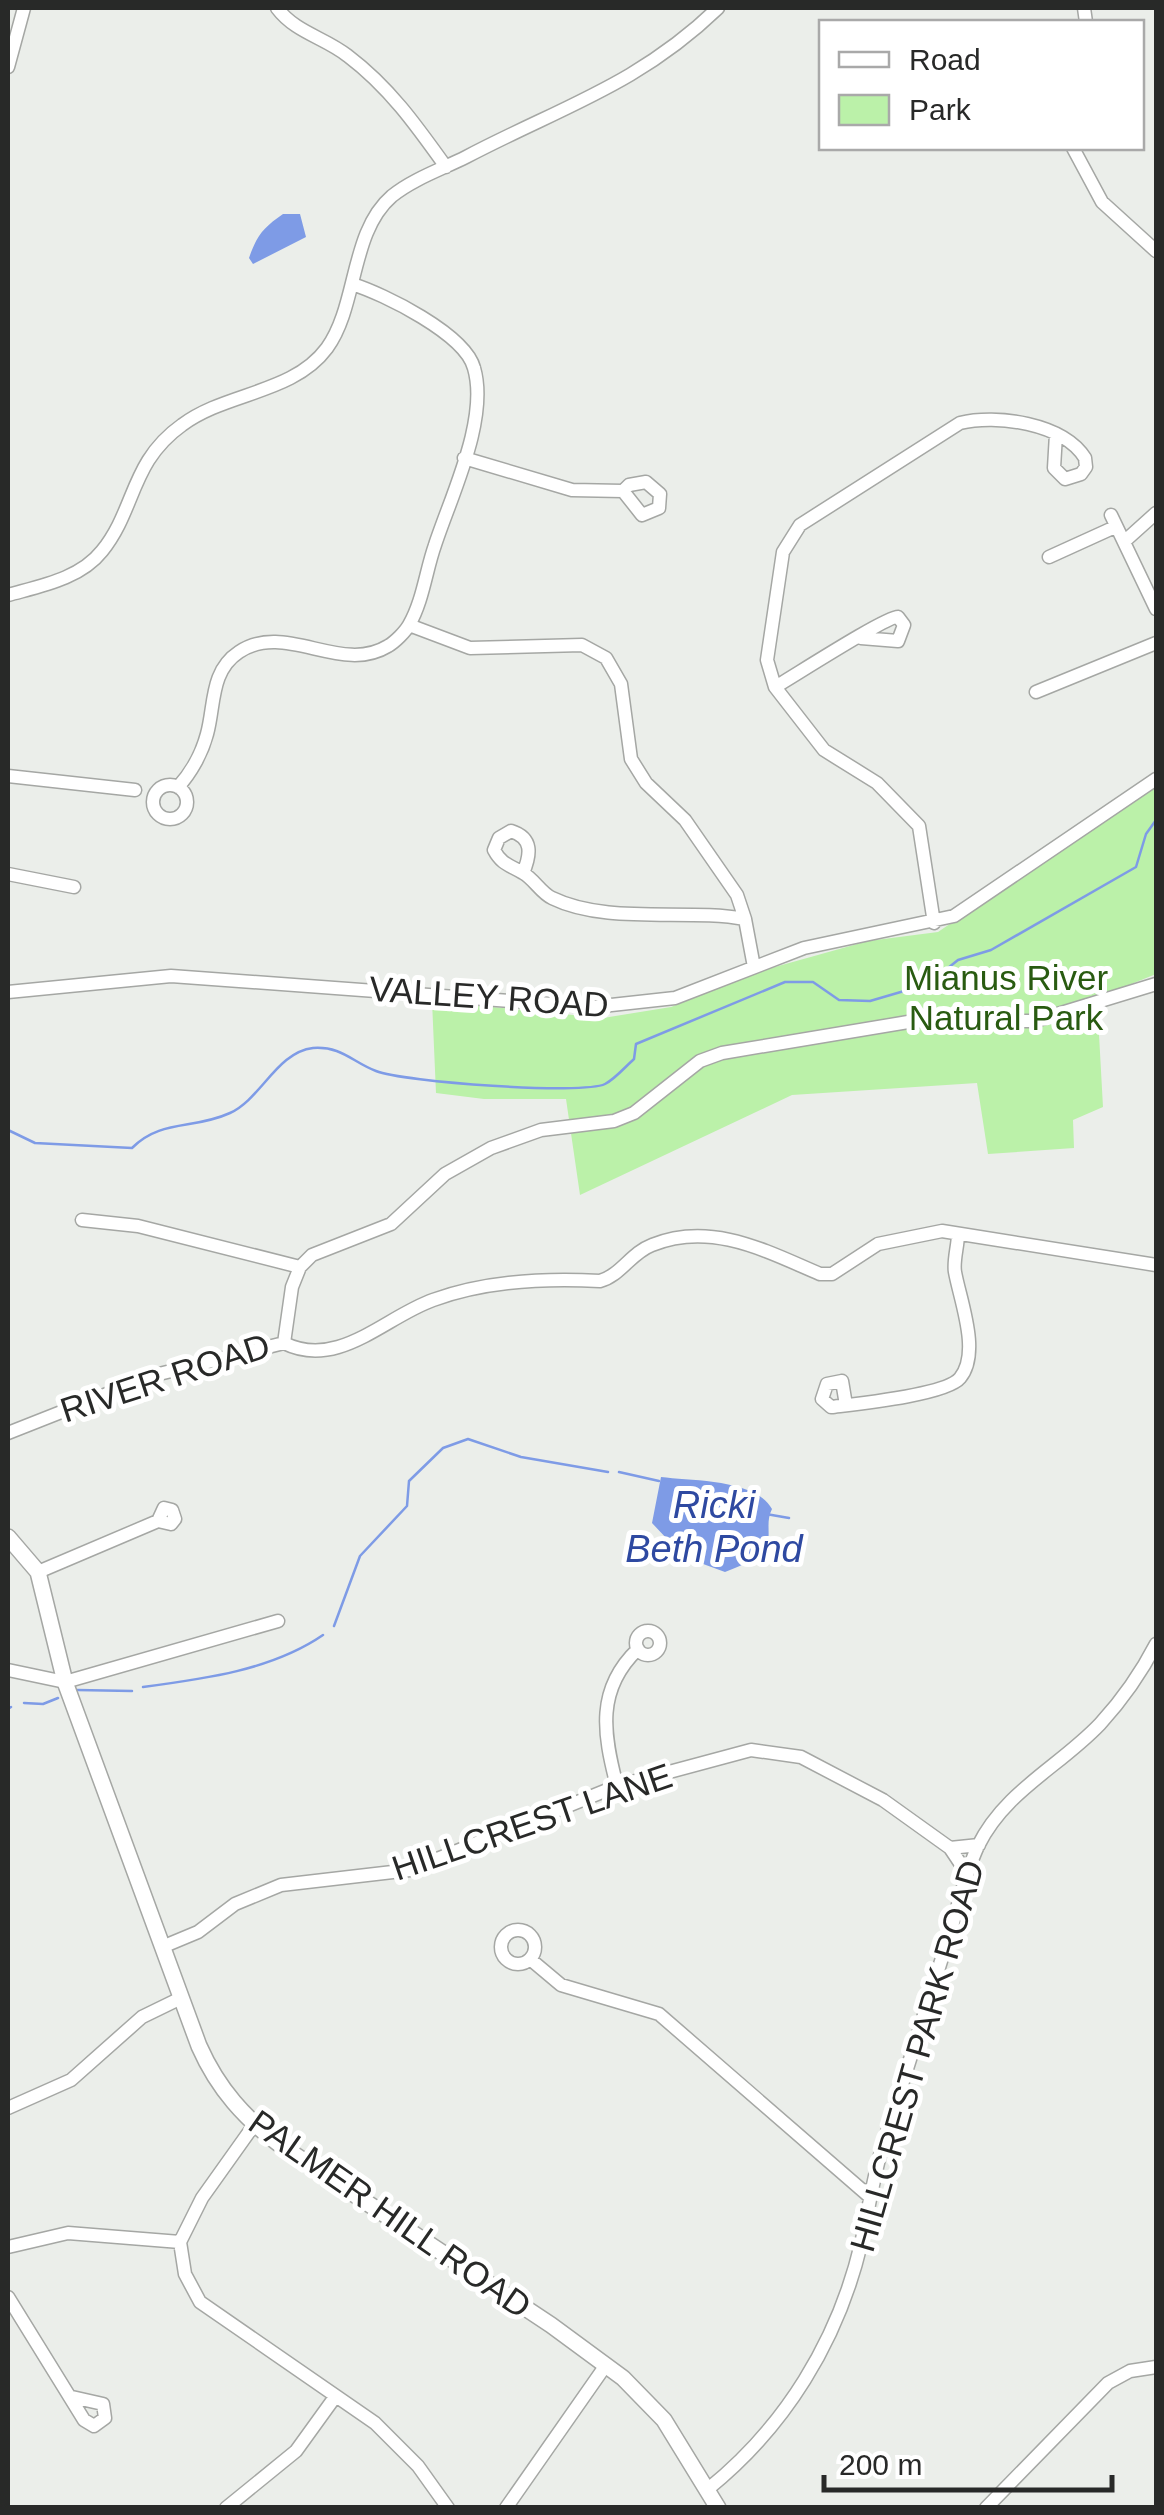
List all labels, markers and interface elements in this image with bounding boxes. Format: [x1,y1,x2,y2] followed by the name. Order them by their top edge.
[819,20,1144,150] legend
[909,43,981,76] text: Road
[909,93,972,126] text: Park
[904,958,1108,1037] park label: Mianus River Natural Park
[368,969,610,1024] street label: VALLEY ROAD
[55,1325,274,1430] street label: RIVER ROAD
[625,1484,805,1570] water label: Ricki Beth Pond
[387,1755,677,1888] street label: HILLCREST LANE
[842,1856,991,2256] street label: HILLCREST PARK ROAD
[242,2102,538,2326] street label: PALMER HILL ROAD
[824,2430,1112,2492] scale bar
[839,2448,922,2481] text: 200 m

